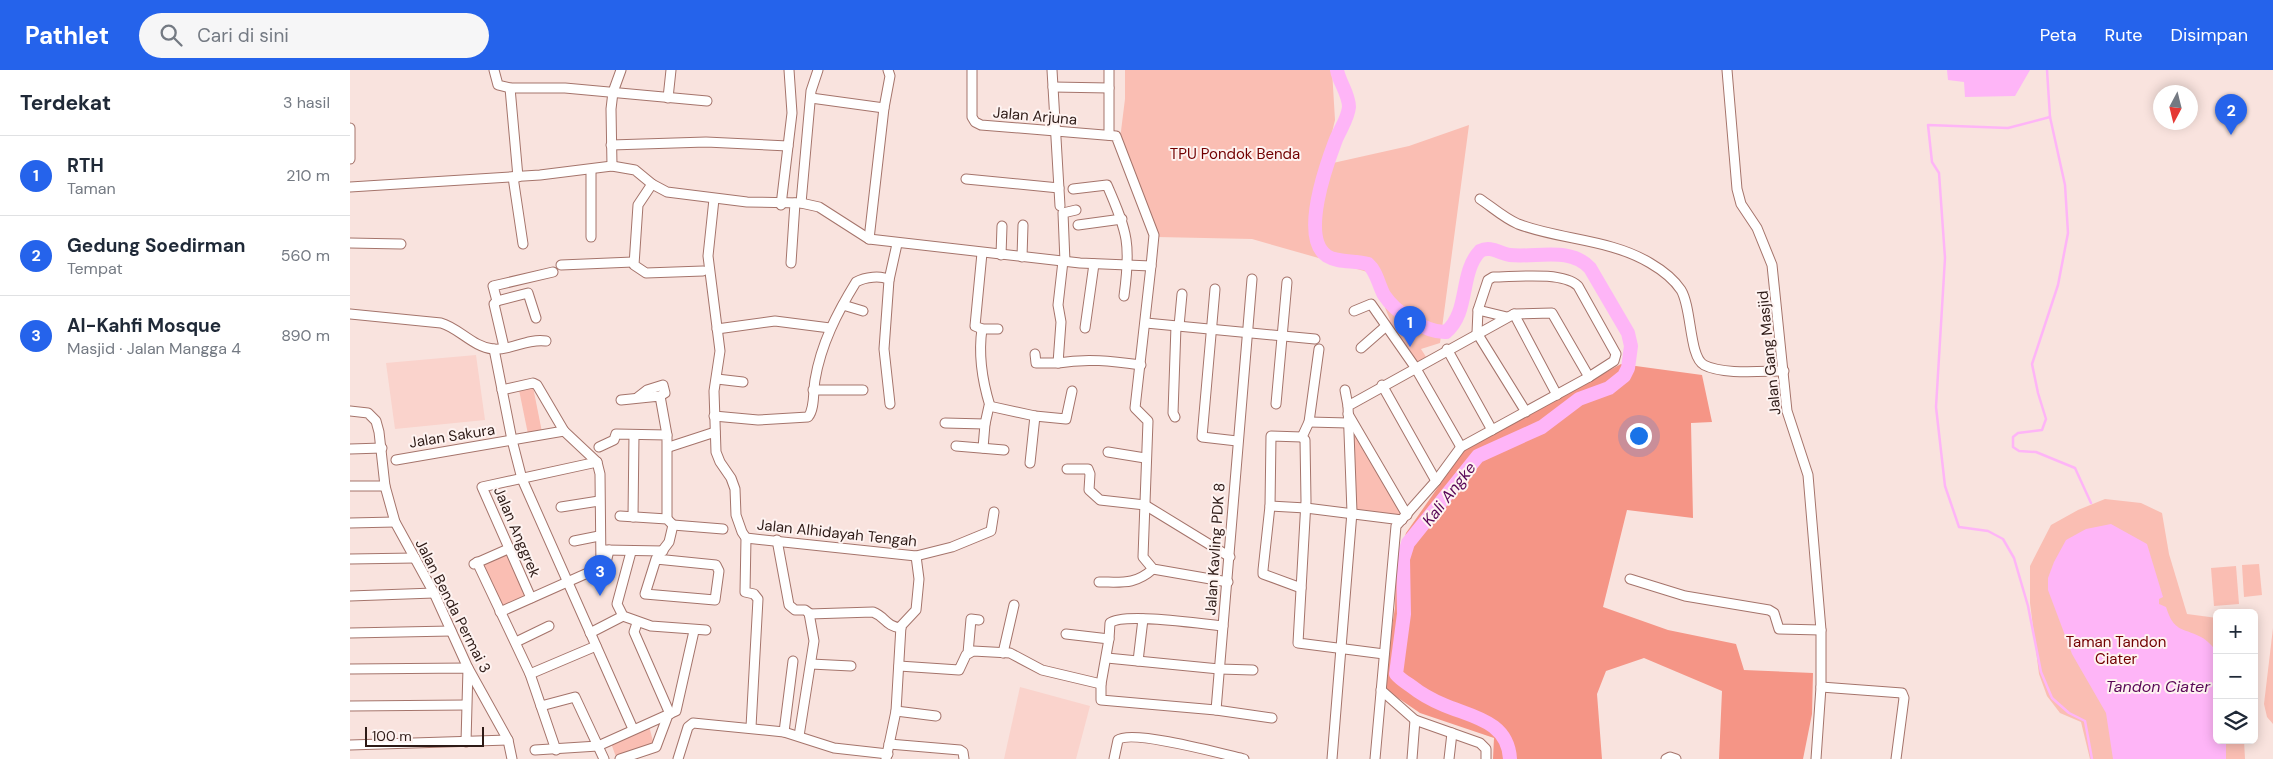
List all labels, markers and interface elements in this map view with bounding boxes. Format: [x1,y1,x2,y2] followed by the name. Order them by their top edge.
[139,13,489,58] search box
[25,20,109,51] text: Pathlet
[157,21,185,49] icon: search
[197,23,289,48] text: Cari di sini
[2040,23,2076,47] text: Peta
[2104,23,2143,47] text: Rute
[2171,23,2248,47] text: Disimpan
[2153,85,2198,130] north arrow
[20,89,111,117] text: Terdekat
[283,92,330,113] text: 3 hasil
[2215,94,2247,135] pin: 2
[992,102,1078,130] street label: Jalan Arjuna
[1170,144,1300,164] park label: TPU Pondok Benda
[67,153,104,178] text: RTH
[33,165,39,186] text: 1
[286,165,330,186] text: 210 m
[67,178,116,199] text: Taman
[67,233,246,258] text: Gedung Soedirman
[31,245,41,266] text: 2
[281,245,330,266] text: 560 m
[67,258,123,279] text: Tempat
[1753,290,1785,416] street label: Jalan Gang Masjid
[1394,306,1426,347] pin: 1
[67,313,221,338] text: Al-Kahfi Mosque
[31,325,41,346] text: 3
[281,325,330,346] text: 890 m
[67,338,241,359] text: Masjid · Jalan Mangga 4
[408,419,496,453] street label: Jalan Sakura
[1626,423,1652,449] your location
[1417,458,1481,530] water label: Kali Angke
[1200,482,1230,616] street label: Jalan Kavling PDK 8
[489,484,545,581] street label: Jalan Anggrek
[756,515,918,551] street label: Jalan Alhidayah Tengah
[411,536,495,676] street label: Jalan Benda Permai 3
[584,555,616,596] pin: 3
[2213,609,2258,744] map controls
[2213,609,2258,654] button: +
[2066,632,2166,669] park label: Taman Tandon Ciater
[2213,654,2258,699] button: −
[2106,676,2211,697] water label: Tandon Ciater
[2213,699,2258,744] button: layers
[365,724,484,747] scale bar
[372,727,412,745] text: 100 m

